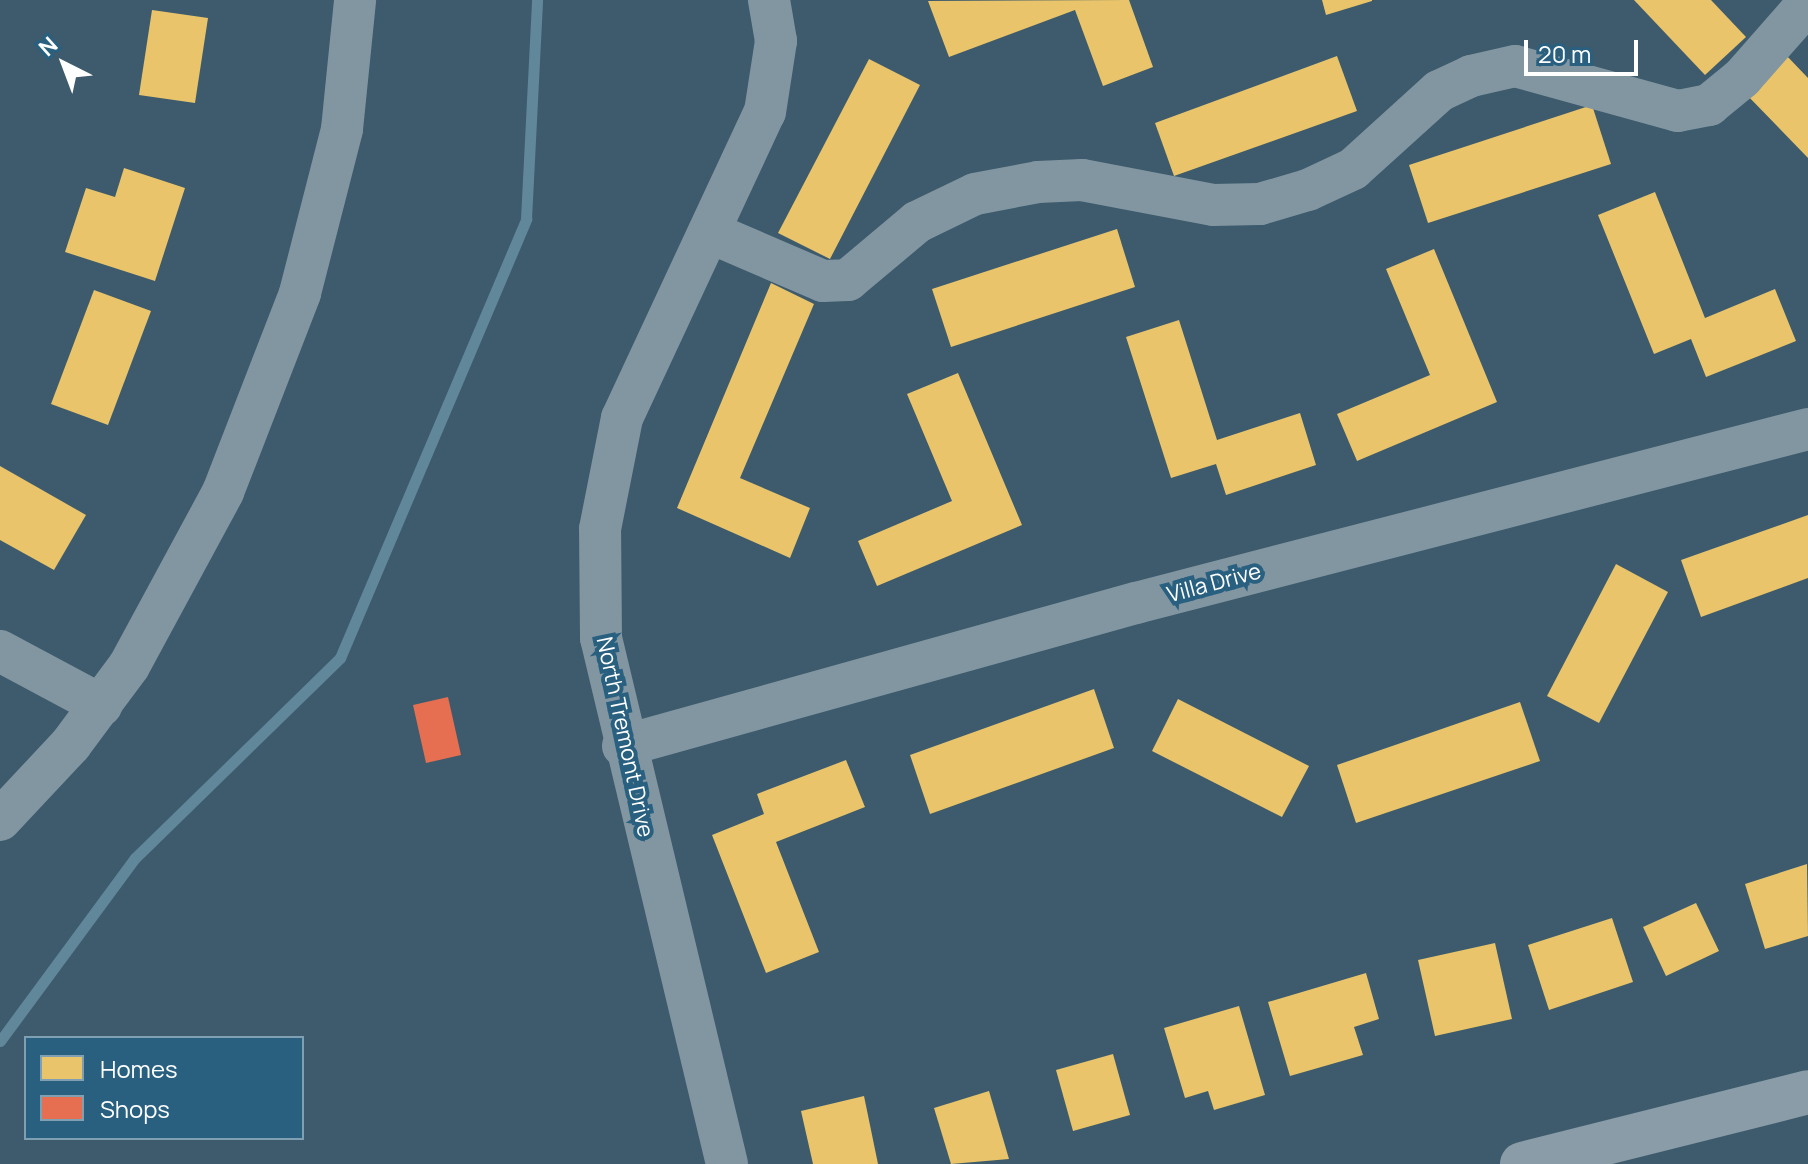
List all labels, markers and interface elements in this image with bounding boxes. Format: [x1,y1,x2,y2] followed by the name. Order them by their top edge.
[24,24,104,104] north arrow
[1528,24,1642,74] scale bar
[32,30,64,63] text: N
[1538,37,1591,70] text: 20 m
[1164,558,1264,608] street label: Villa Drive
[591,635,659,839] street label: North Tremont Drive
[24,1036,304,1140] legend
[100,1052,178,1085] text: Homes
[100,1092,170,1125] text: Shops

